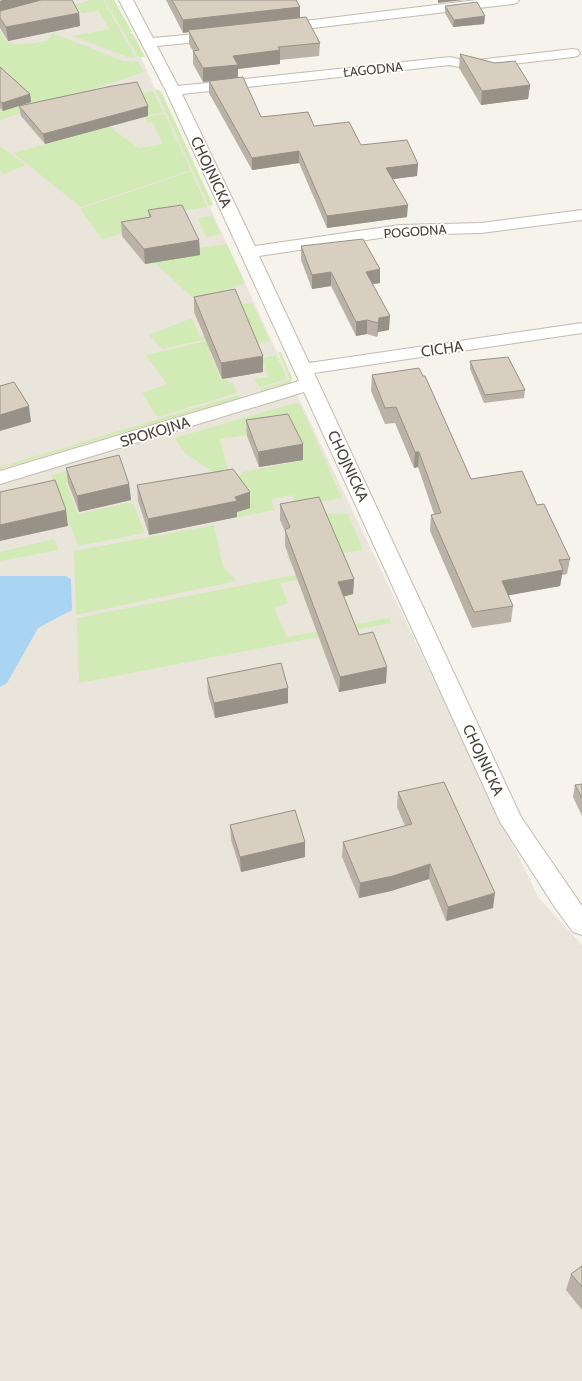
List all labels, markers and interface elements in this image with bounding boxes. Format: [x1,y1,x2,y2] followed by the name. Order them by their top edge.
[342,58,404,80] street label: ŁAGODNA
[187,134,236,211] street label: CHOJNICKA
[383,221,447,241] street label: POGODNA
[420,337,465,361] street label: CICHA
[118,413,193,451] street label: SPOKOJNA
[324,428,373,505] street label: CHOJNICKA
[459,722,508,799] street label: CHOJNICKA

